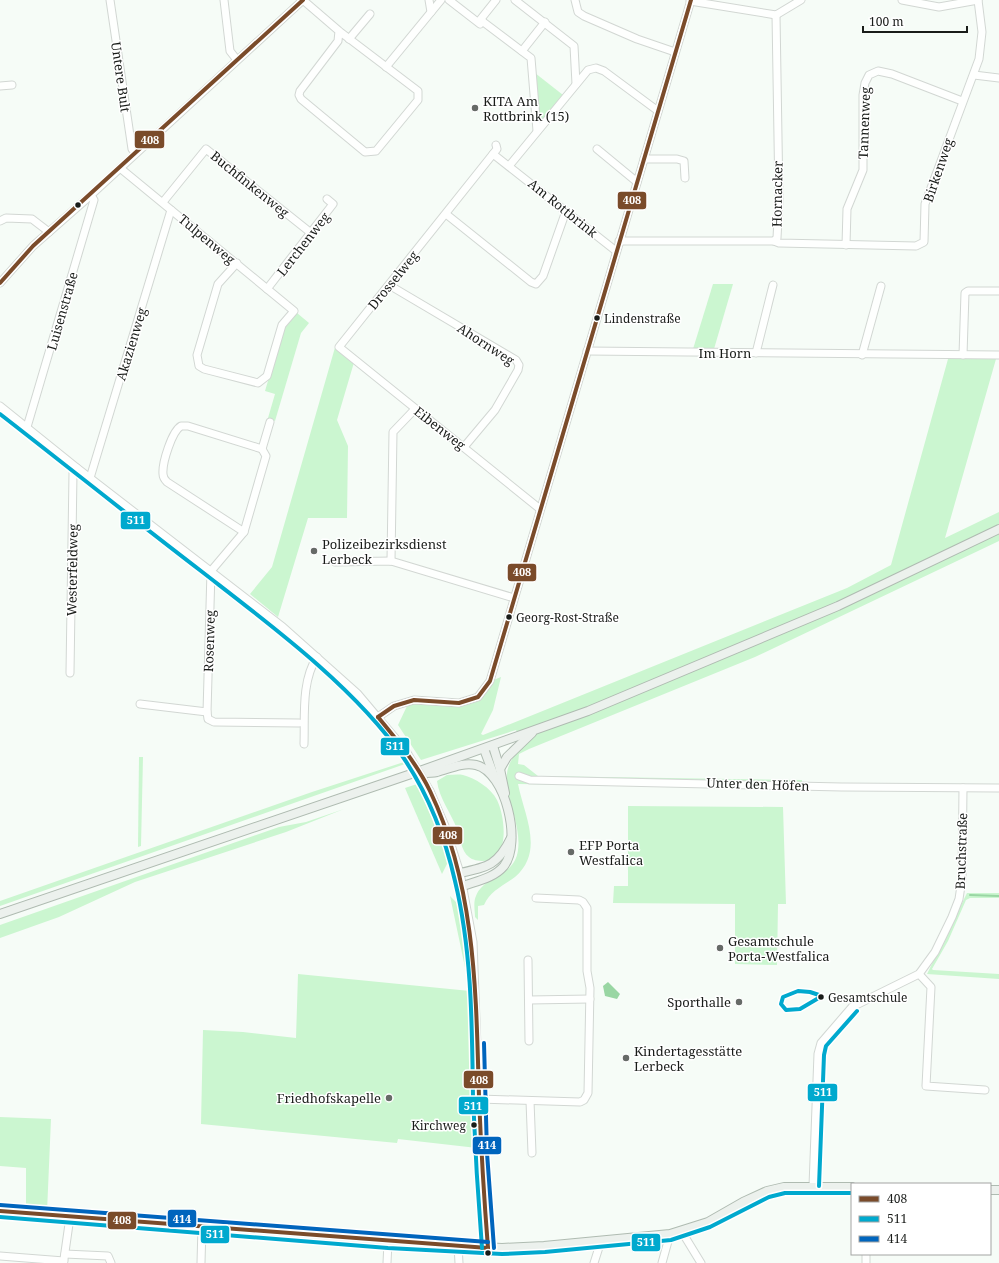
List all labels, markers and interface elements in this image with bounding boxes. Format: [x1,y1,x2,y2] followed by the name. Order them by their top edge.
[863,8,967,34] scale bar
[869,13,904,30] text: 100 m
[107,41,135,114] street label: Untere Bult
[854,87,874,159] street label: Tannenweg
[483,92,569,125] place label: KITA Am Rottbrink (15)
[470,103,480,113] marker: KITA Am Rottbrink (15)
[134,130,165,149] line badge: 408
[141,132,159,147] text: 408
[919,136,957,204] street label: Birkenweg
[207,147,293,221] street label: Buchfinkenweg
[767,161,787,227] street label: Hornacker
[525,174,602,242] street label: Am Rottbrink
[617,191,647,210] line badge: 408
[623,192,641,207] text: 408
[73,200,83,210] unlabelled marker
[272,208,334,280] street label: Lerchenweg
[175,210,239,268] street label: Tulpenweg
[364,247,422,313] street label: Drosselweg
[42,270,82,352] street label: Luisenstraße
[111,305,151,383] street label: Akazienweg
[604,310,681,327] place label: Lindenstraße
[592,313,602,323] marker: Lindenstraße
[454,319,518,369] street label: Ahornweg
[699,344,752,362] street label: Im Horn
[411,402,469,454] street label: Eibenweg
[120,511,151,530] line badge: 511
[127,512,145,527] text: 511
[62,524,82,616] street label: Westerfeldweg
[322,535,447,568] place label: Polizeibezirksdienst Lerbeck
[309,546,319,556] marker: Polizeibezirksdienst Lerbeck
[507,563,537,582] line badge: 408
[513,564,531,579] text: 408
[516,609,619,626] place label: Georg-Rost-Straße
[199,610,219,672] street label: Rosenweg
[504,612,514,622] marker: Georg-Rost-Straße
[380,737,410,756] line badge: 511
[386,738,404,753] text: 511
[706,773,811,795] street label: Unter den Höfen
[951,812,971,890] street label: Bruchstraße
[432,826,463,845] line badge: 408
[439,827,457,842] text: 408
[579,836,643,869] place label: EFP Porta Westfalica
[566,847,576,857] marker: EFP Porta Westfalica
[728,932,830,965] place label: Gesamtschule Porta-Westfalica
[715,943,725,953] marker: Gesamtschule Porta-Westfalica
[828,989,907,1006] place label: Gesamtschule
[816,992,826,1002] marker: Gesamtschule
[667,993,731,1011] place label: Sporthalle
[734,997,744,1007] marker: Sporthalle
[634,1042,742,1075] place label: Kindertagesstätte Lerbeck
[621,1053,631,1063] marker: Kindertagesstätte Lerbeck
[463,1070,494,1089] line badge: 408
[470,1072,488,1087] text: 408
[807,1083,838,1102] line badge: 511
[814,1084,832,1099] text: 511
[277,1089,381,1107] place label: Friedhofskapelle
[384,1093,394,1103] marker: Friedhofskapelle
[458,1096,489,1115] line badge: 511
[464,1098,482,1113] text: 511
[411,1117,467,1134] place label: Kirchweg
[469,1120,479,1130] marker: Kirchweg
[472,1136,502,1155] line badge: 414
[478,1137,496,1152] text: 414
[851,1183,991,1255] legend
[887,1190,907,1207] text: 408
[167,1209,197,1228] line badge: 414
[887,1210,907,1227] text: 511
[107,1211,137,1230] line badge: 408
[173,1211,191,1226] text: 414
[113,1212,131,1227] text: 408
[200,1225,230,1244] line badge: 511
[206,1226,224,1241] text: 511
[887,1230,907,1247] text: 414
[631,1233,661,1252] line badge: 511
[637,1234,655,1249] text: 511
[483,1248,493,1258] unlabelled marker

